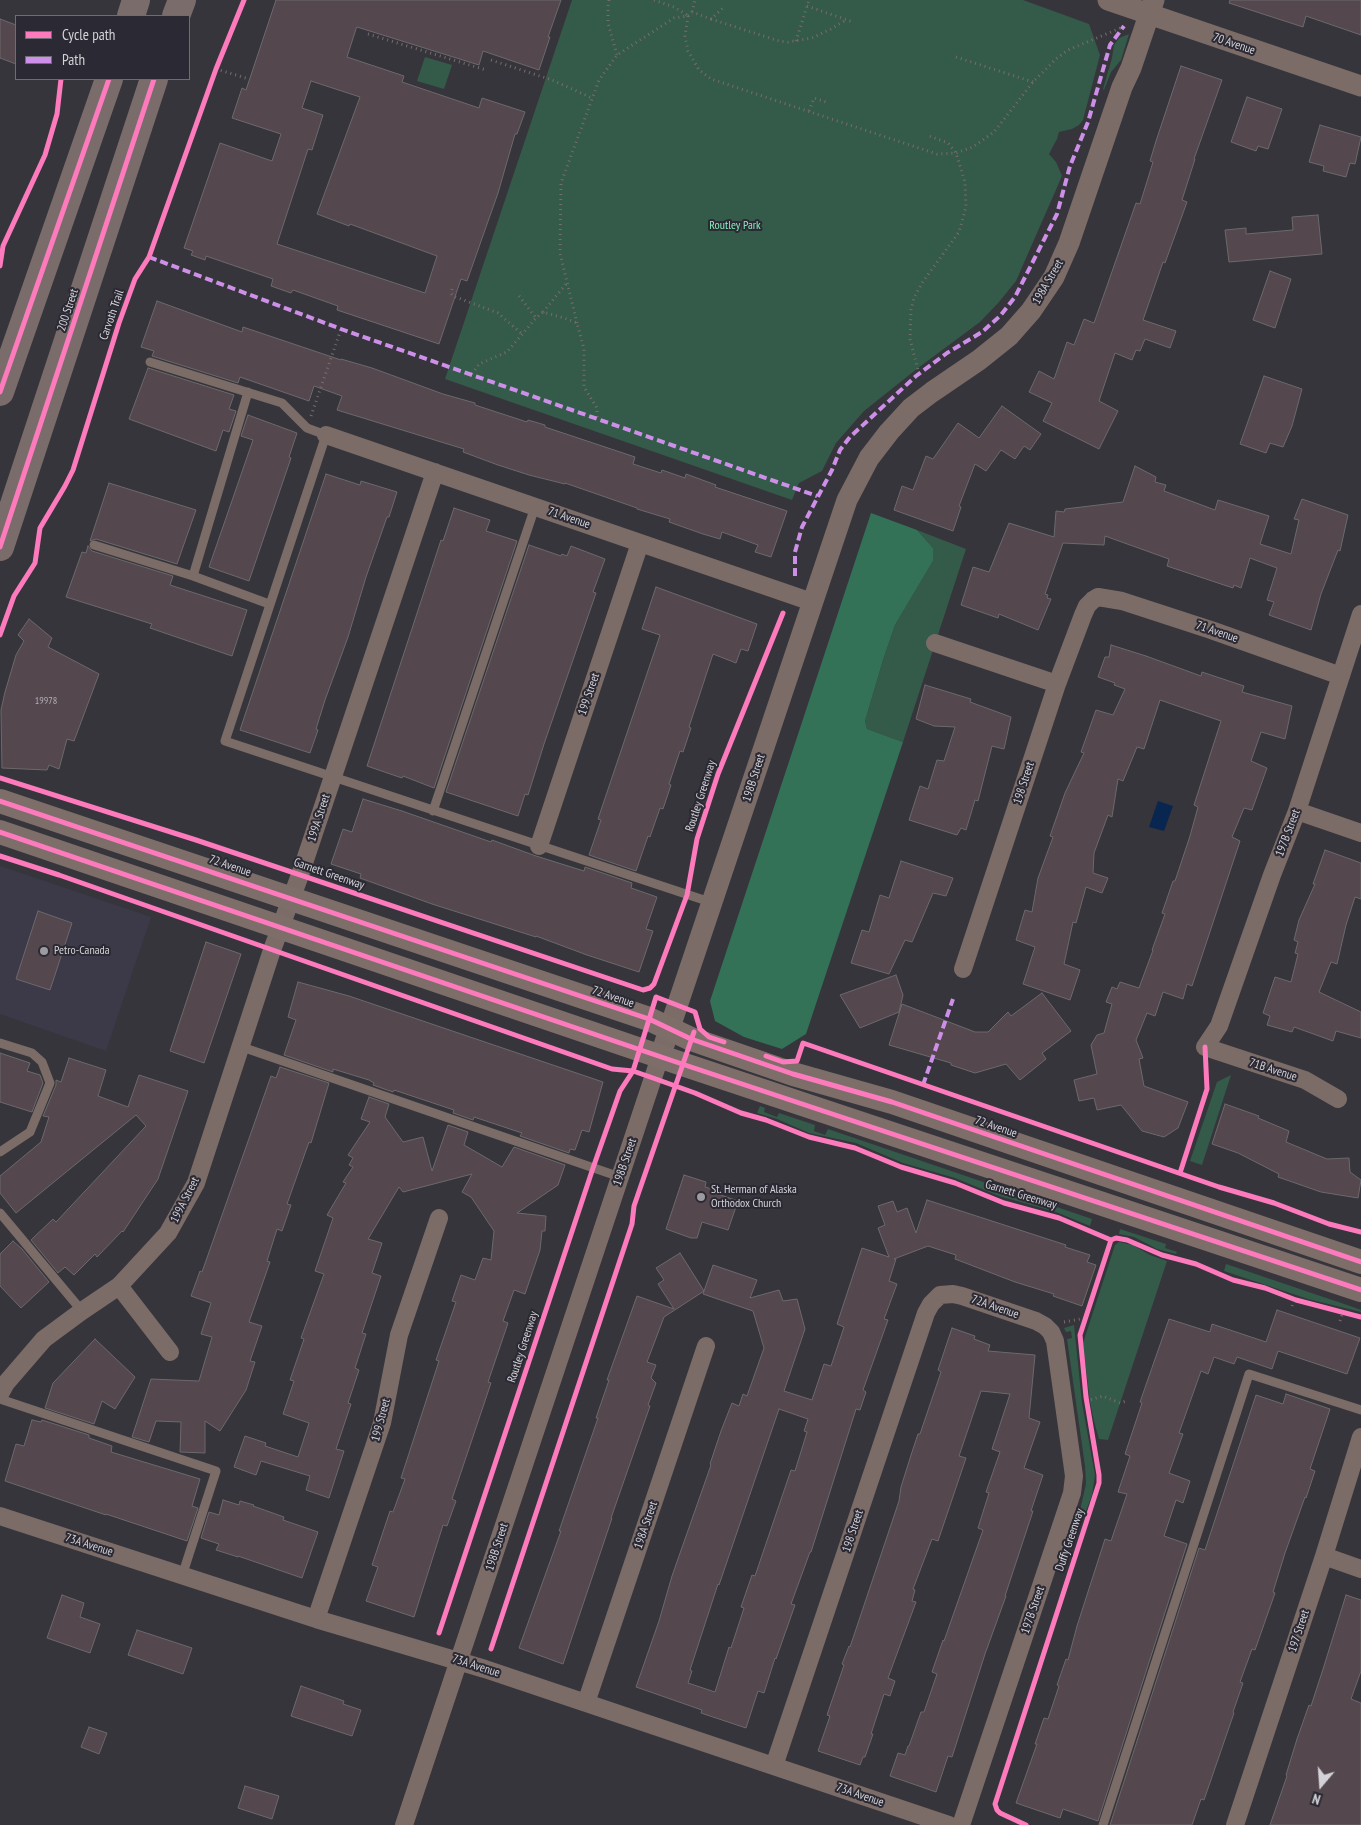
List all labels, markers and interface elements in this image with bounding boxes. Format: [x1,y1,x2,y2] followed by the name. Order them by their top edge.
[15,15,190,80] legend
[62,25,115,44] text: Cycle path
[1211,30,1257,58] street label: 70 Avenue
[62,50,85,69] text: Path
[709,219,761,233] park label: Routley Park
[1029,257,1067,307] street label: 198A Street
[54,287,82,333] street label: 200 Street
[97,288,127,342] street label: Carvoth Trail
[546,504,592,532] street label: 71 Avenue
[1194,618,1240,646] street label: 71 Avenue
[575,671,603,717] street label: 199 Street
[35,695,57,707] house number: 19978
[740,752,768,804] street label: 198B Street
[683,758,719,834] street label: Routley Greenway
[1010,760,1038,806] street label: 198 Street
[305,792,333,844] street label: 199A Street
[1272,807,1304,859] street label: 197B Street
[207,852,253,880] street label: 72 Avenue
[292,855,366,893] street label: Garnett Greenway
[54,944,109,958] place label: Petro-Canada
[38,945,50,957] marker: Petro-Canada
[590,983,636,1011] street label: 72 Avenue
[1247,1056,1299,1084] street label: 71B Avenue
[973,1113,1019,1141] street label: 72 Avenue
[610,1136,640,1188] street label: 198B Street
[167,1175,203,1225] street label: 199A Street
[983,1177,1059,1213] street label: Garnett Greenway
[711,1183,797,1211] place label: St. Herman of Alaska Orthodox Church
[695,1191,707,1203] marker: St. Herman of Alaska Orthodox Church
[969,1292,1021,1322] street label: 72A Avenue
[505,1309,541,1385] street label: Routley Greenway
[368,1397,394,1443] street label: 199 Street
[631,1499,661,1551] street label: 198A Street
[1053,1507,1087,1573] street label: Duffy Greenway
[839,1508,867,1554] street label: 198 Street
[483,1521,511,1573] street label: 198B Street
[63,1531,115,1559] street label: 73A Avenue
[1018,1584,1048,1636] street label: 197B Street
[1285,1608,1313,1654] street label: 197 Street
[450,1652,502,1680] street label: 73A Avenue
[1296,1760,1346,1810] north arrow
[834,1780,886,1810] street label: 73A Avenue
[1310,1790,1323,1809] text: N

